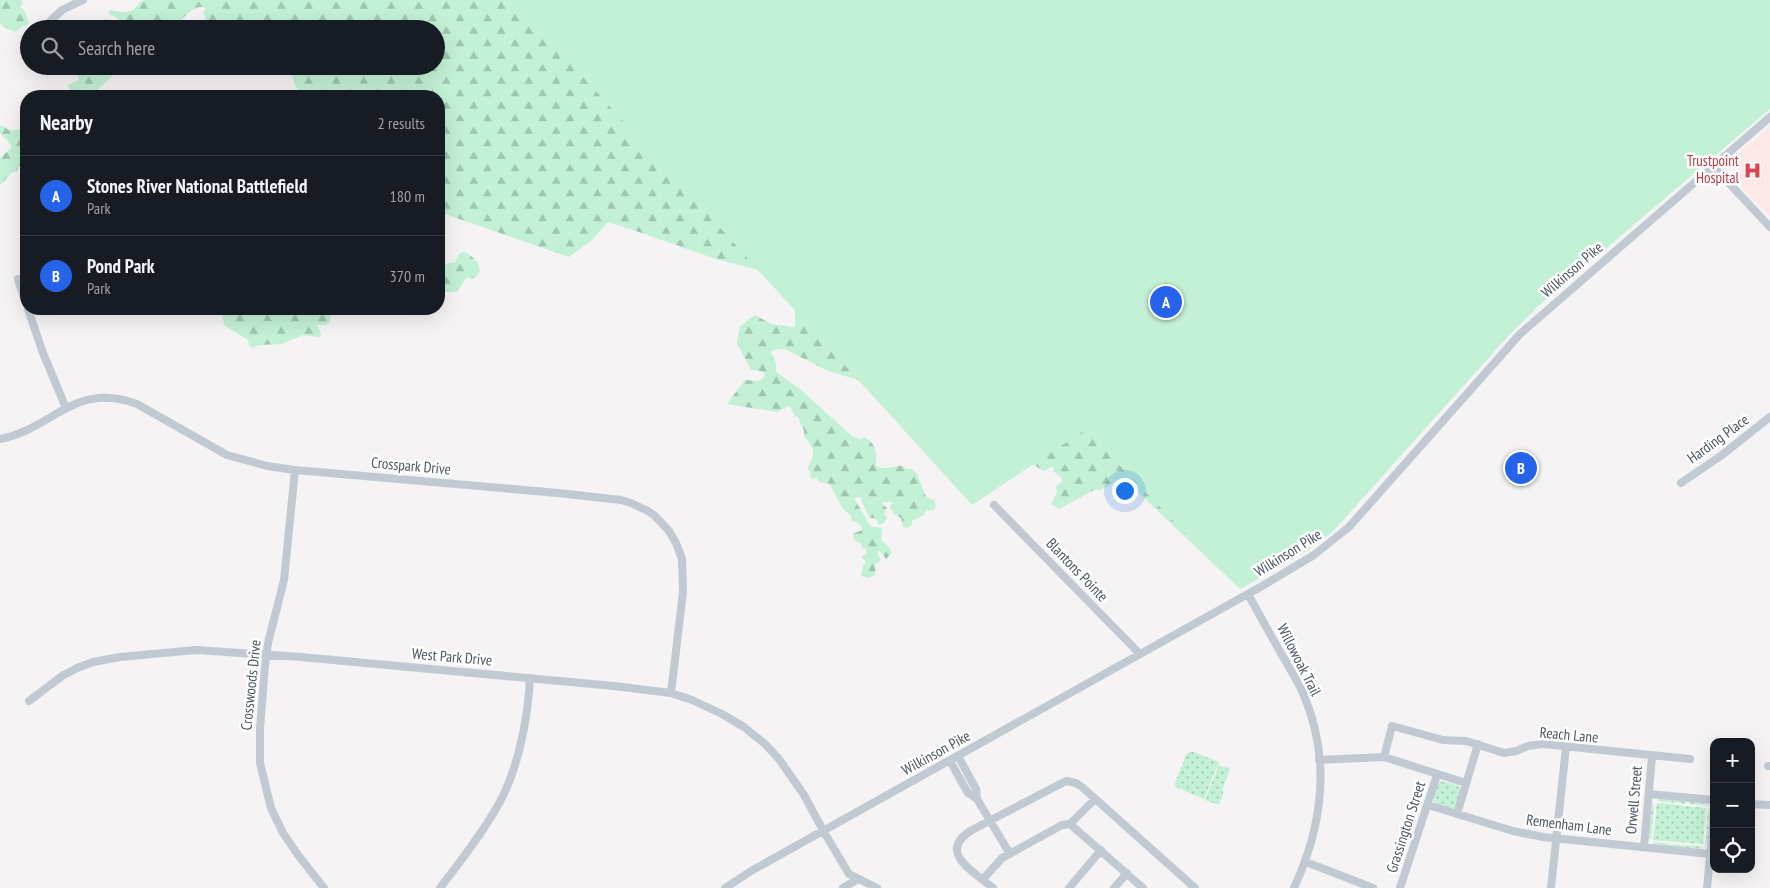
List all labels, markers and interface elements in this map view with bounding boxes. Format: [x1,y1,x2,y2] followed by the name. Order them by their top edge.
[20,20,445,75] search box
[38,34,66,62] icon: search
[78,36,155,60] text: Search here
[40,109,93,136] text: Nearby
[378,113,425,133] text: 2 results
[1687,151,1739,187] place label: Trustpoint Hospital
[1743,160,1763,180] hospital icon: Trustpoint Hospital
[87,174,307,198] text: Stones River National Battlefield
[52,186,60,206] text: A
[390,186,425,206] text: 180 m
[87,198,111,218] text: Park
[1537,238,1606,302] street label: Wilkinson Pike
[87,254,155,278] text: Pond Park
[52,266,60,286] text: B
[390,266,425,286] text: 370 m
[87,278,111,298] text: Park
[1150,283,1182,321] pin: A
[1683,410,1752,467] street label: Harding Place
[1505,449,1537,487] pin: B
[370,453,452,478] street label: Crosspark Drive
[1112,478,1138,504] your location
[1251,524,1325,581] street label: Wilkinson Pike
[1042,534,1112,606] street label: Blantons Pointe
[1273,621,1326,699] street label: Willowoak Trail
[236,639,265,731] street label: Crosswoods Drive
[411,644,493,669] street label: West Park Drive
[1539,722,1599,747] street label: Reach Lane
[898,726,973,779] street label: Wilkinson Pike
[1710,738,1755,873] map controls
[1710,738,1755,783] button: +
[1621,765,1646,835] street label: Orwell Street
[1382,779,1429,875] street label: Grassington Street
[1710,783,1755,828] button: −
[1525,810,1613,839] street label: Remenham Lane
[1710,828,1755,873] button: locate

